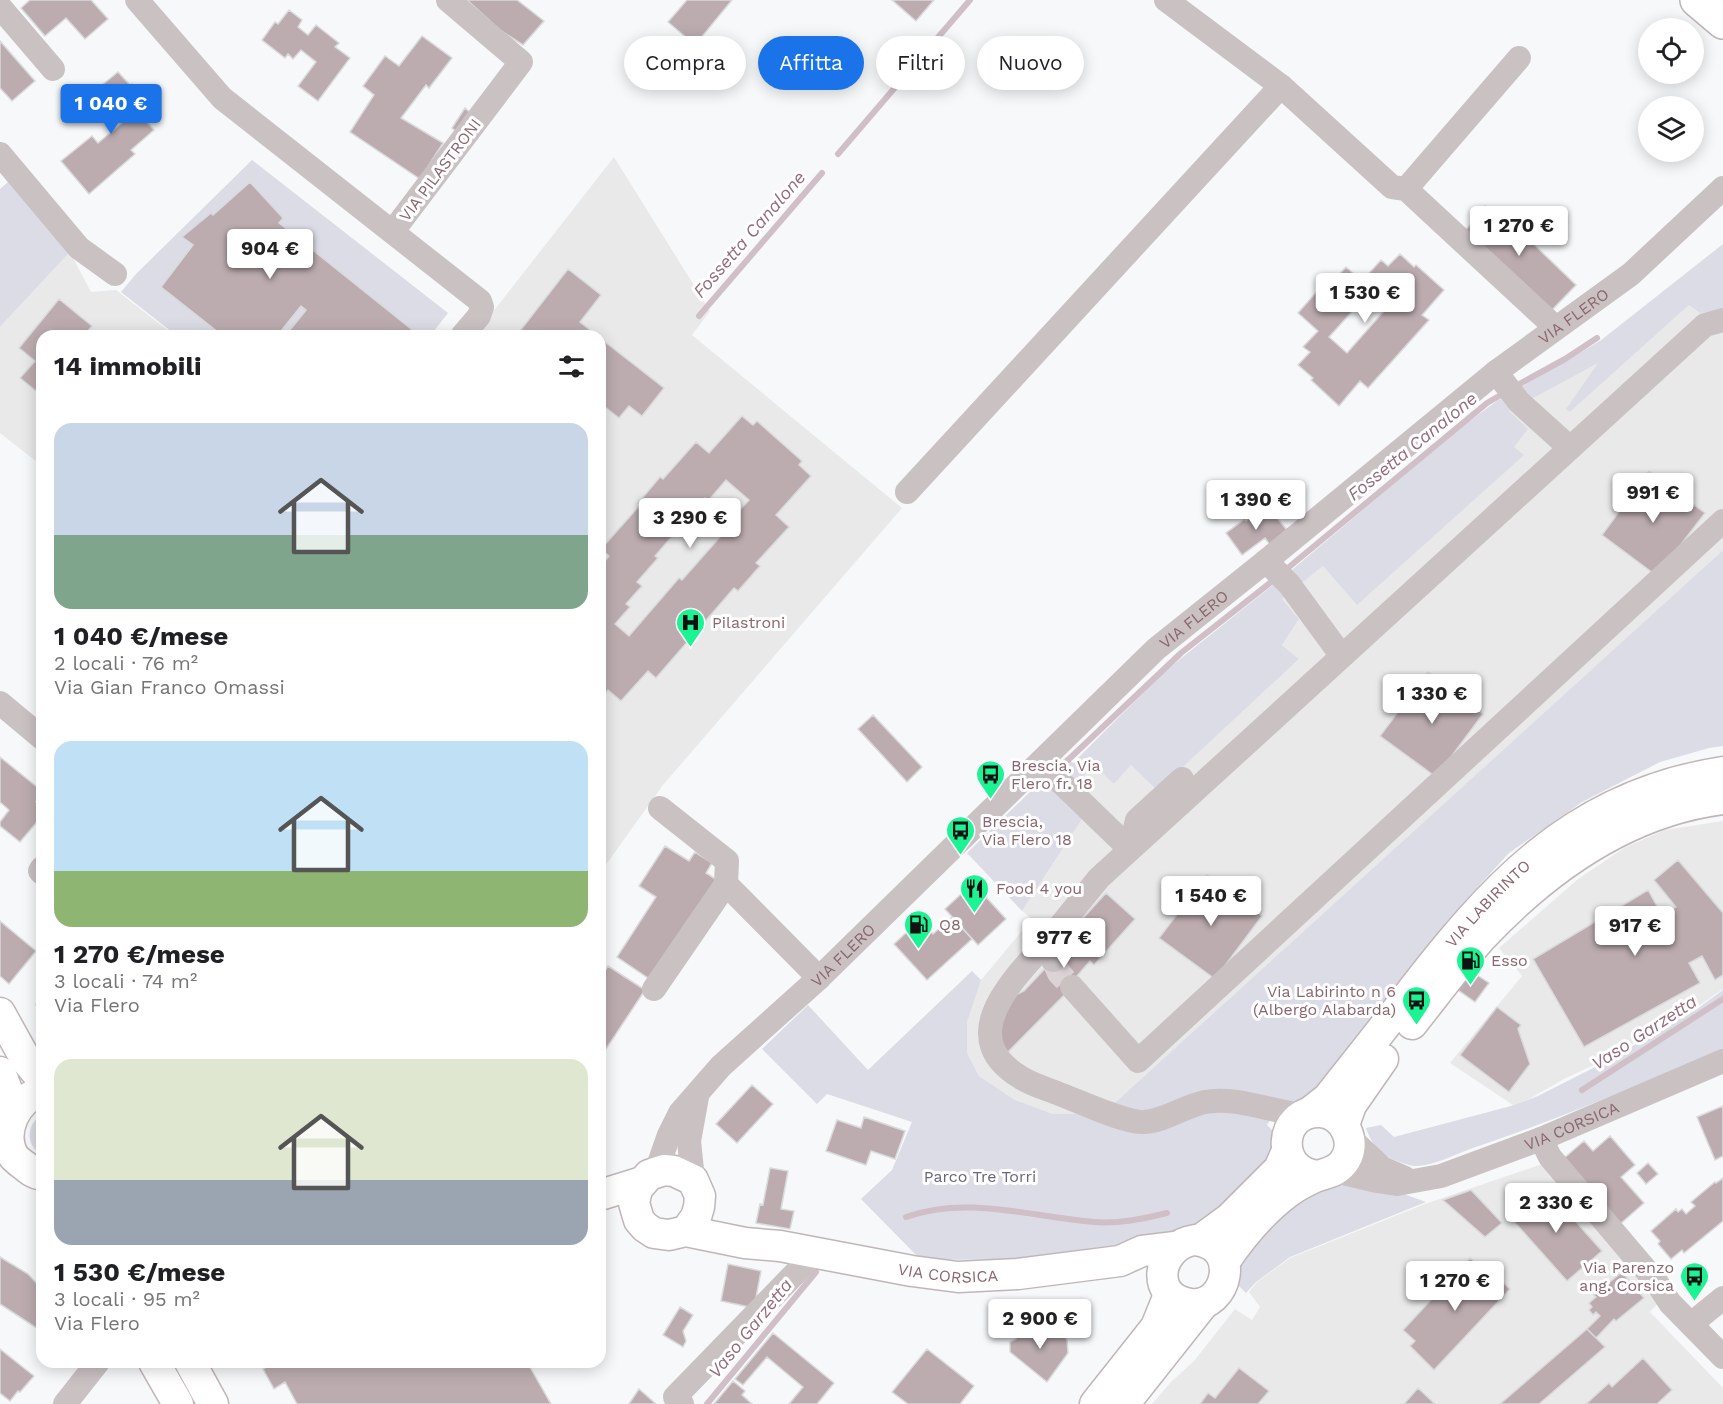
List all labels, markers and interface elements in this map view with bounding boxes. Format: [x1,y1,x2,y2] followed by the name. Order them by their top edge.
[1638,18,1704,162] map controls
[1638,18,1704,84] button: locate
[624,36,746,90] chip: Compra
[758,36,864,90] chip: Affitta
[876,36,965,90] chip: Filtri
[977,36,1084,90] chip: Nuovo
[56,84,166,135] pin: 1 040 €
[75,91,147,115] text: 1 040 €
[1638,96,1704,162] button: layers
[395,115,485,225] street label: VIA PILASTRONI
[688,166,810,302] water label: Fossetta Canalone
[1464,206,1574,257] pin: 1 270 €
[1484,213,1554,237] text: 1 270 €
[228,229,312,280] pin: 904 €
[241,236,299,260] text: 904 €
[1310,273,1420,324] pin: 1 530 €
[1330,280,1400,304] text: 1 530 €
[1534,284,1612,348] street label: VIA FLERO
[555,350,588,383] icon: filters
[54,351,201,381] text: 14 immobili
[1343,387,1481,505] water label: Fossetta Canalone
[267,462,375,570] icon: home
[1611,473,1695,524] pin: 991 €
[1201,480,1311,531] pin: 1 390 €
[1626,480,1680,504] text: 991 €
[1220,487,1292,511] text: 1 390 €
[635,498,745,549] pin: 3 290 €
[653,505,727,529] text: 3 290 €
[1155,586,1232,652] street label: VIA FLERO
[675,606,707,648] hospital icon: Pilastroni
[712,613,785,632] place label: Pilastroni
[54,621,228,651] text: 1 040 €/mese
[54,651,198,675] text: 2 locali · 76 m²
[1377,674,1487,725] pin: 1 330 €
[54,675,285,699] text: Via Gian Franco Omassi
[1397,681,1467,705] text: 1 330 €
[1011,756,1101,793] place label: Brescia, Via Flero fr. 18
[974,758,1006,800] bus stop icon: Brescia, Via Flero fr. 18
[267,780,375,888] icon: home
[982,812,1072,849] place label: Brescia, Via Flero 18
[945,814,977,856] bus stop icon: Brescia, Via Flero 18
[1441,856,1534,951] street label: VIA LABIRINTO
[959,872,991,914] restaurant icon: Food 4 you
[1156,876,1266,927] pin: 1 540 €
[996,879,1082,898] place label: Food 4 you
[1175,883,1247,907] text: 1 540 €
[1593,906,1677,957] pin: 917 €
[902,908,934,950] fuel station icon: Q8
[1609,913,1661,937] text: 917 €
[939,915,961,934] place label: Q8
[1022,918,1106,969] pin: 977 €
[807,919,879,991] street label: VIA FLERO
[1036,925,1092,949] text: 977 €
[54,939,225,969] text: 1 270 €/mese
[1454,944,1486,986] fuel station icon: Esso
[1491,951,1528,970] place label: Esso
[54,969,197,993] text: 3 locali · 74 m²
[1253,982,1396,1019] place label: Via Labirinto n 6 (Albergo Alabarda)
[1401,984,1433,1026] bus stop icon: Via Labirinto n 6 (Albergo Alabarda)
[1587,990,1701,1074] water label: Vaso Garzetta
[54,993,140,1017] text: Via Flero
[1522,1097,1622,1154] street label: VIA CORSICA
[267,1098,375,1206] icon: home
[924,1167,1036,1186] park label: Parco Tre Torri
[1501,1183,1611,1234] pin: 2 330 €
[1519,1190,1593,1214] text: 2 330 €
[54,1257,225,1287] text: 1 530 €/mese
[1579,1258,1674,1295] place label: Via Parenzo ang. Corsica
[896,1259,999,1287] street label: VIA CORSICA
[1679,1260,1711,1302] bus stop icon: Via Parenzo ang. Corsica
[1400,1261,1510,1312] pin: 1 270 €
[1420,1268,1490,1292] text: 1 270 €
[704,1274,796,1382] water label: Vaso Garzetta
[54,1287,200,1311] text: 3 locali · 95 m²
[985,1299,1095,1350] pin: 2 900 €
[1002,1306,1078,1330] text: 2 900 €
[54,1311,140,1335] text: Via Flero

